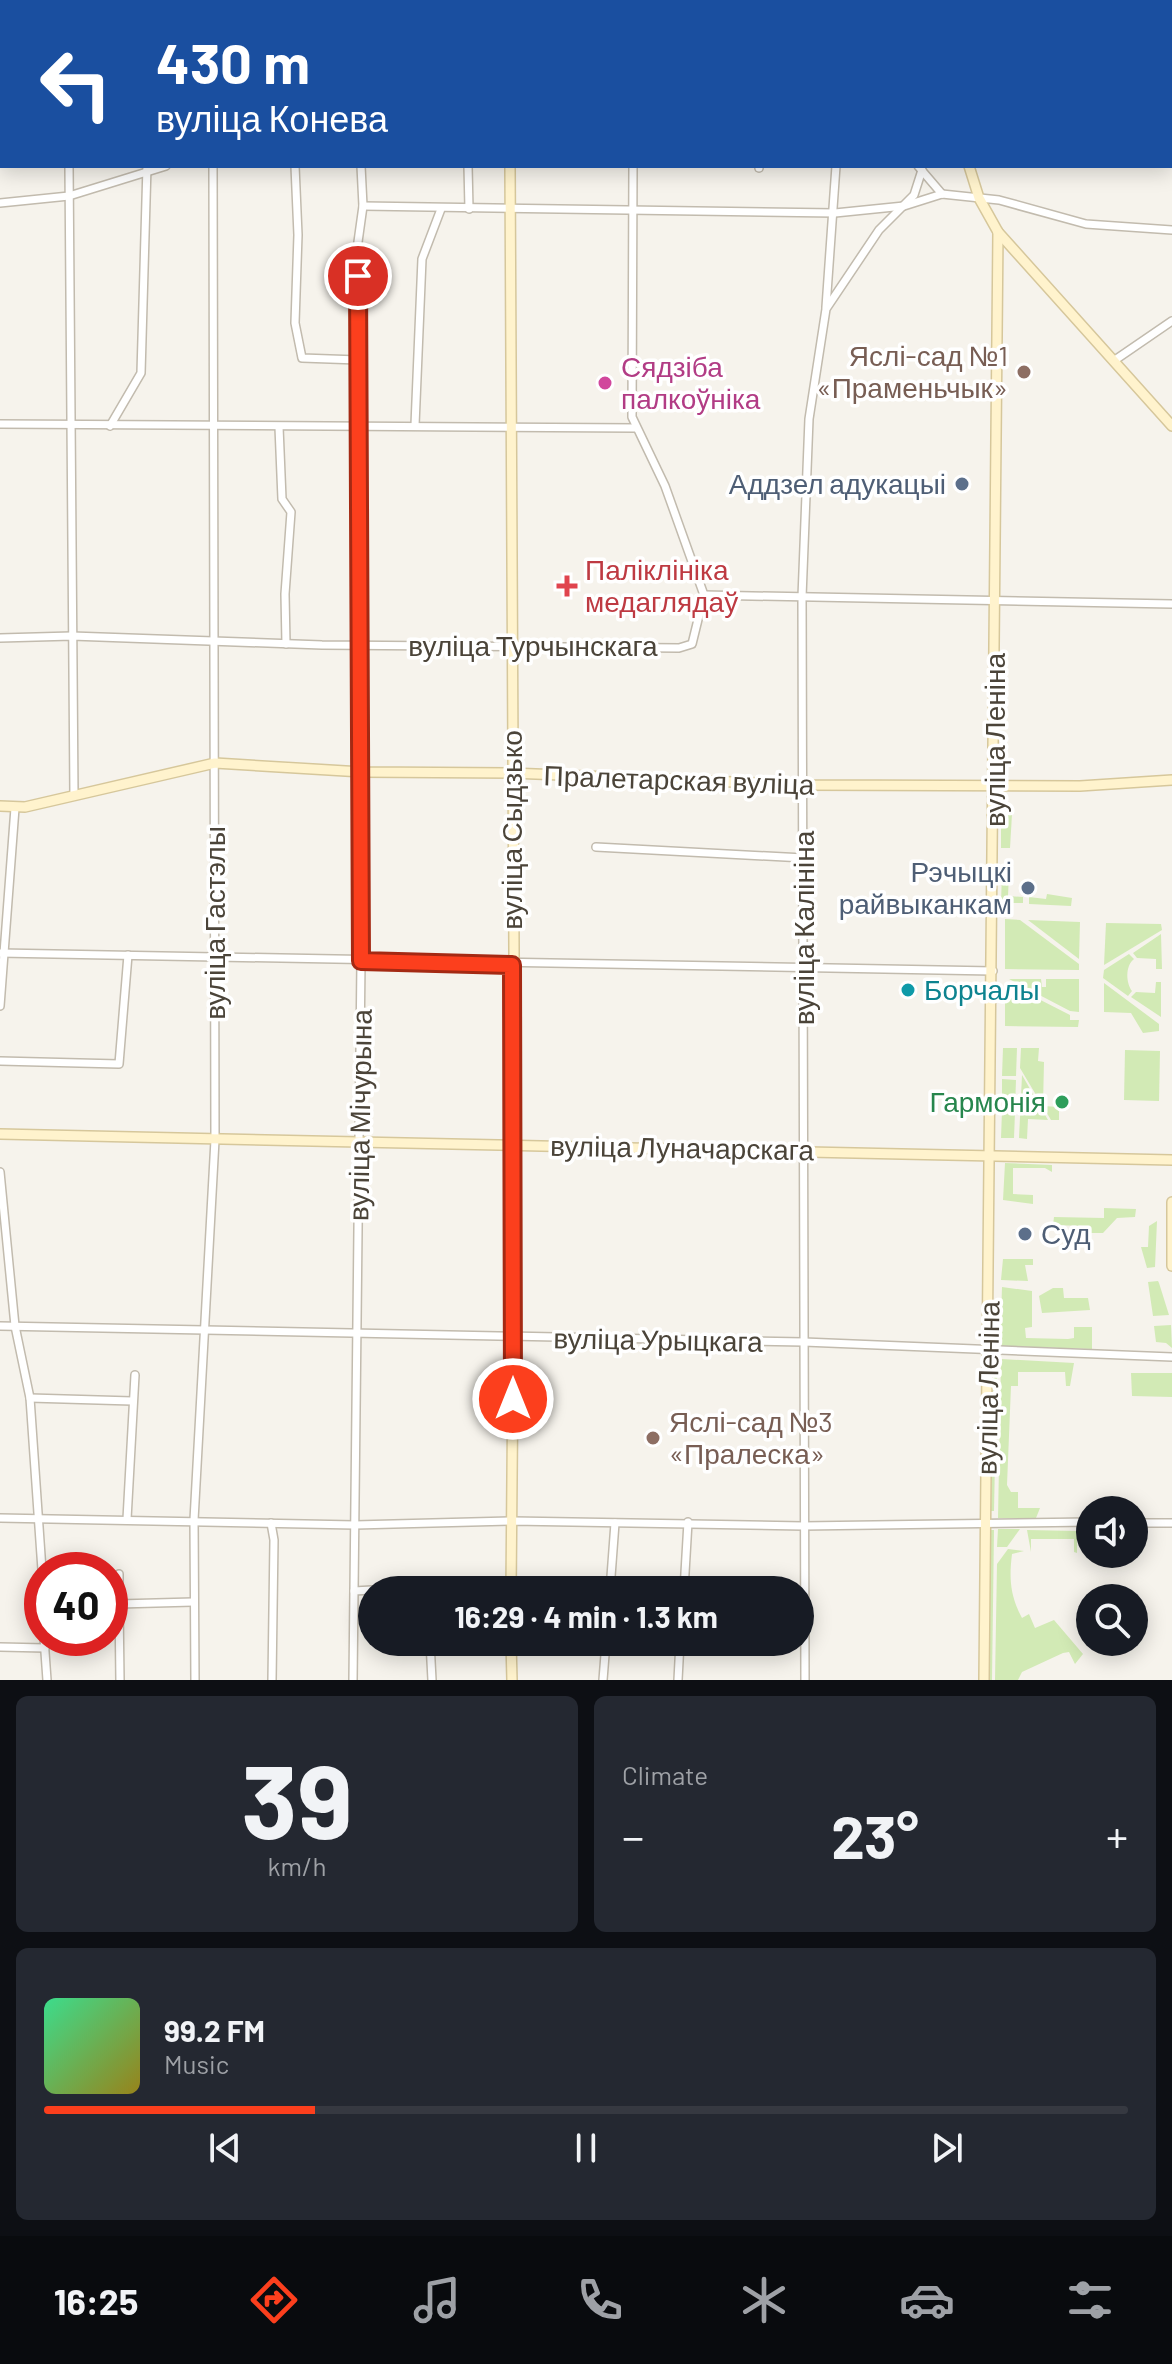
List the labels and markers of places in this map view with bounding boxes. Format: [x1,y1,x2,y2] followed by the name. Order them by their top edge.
[324,242,392,310] pin
[817,338,1008,404] place label: Яслі-сад №1 «Праменьчык»
[621,349,761,415] place label: Сядзіба палкоўніка
[1015,363,1033,381] marker: Яслі-сад №1 «Праменьчык»
[596,374,614,392] marker: Сядзіба палкоўніка
[729,466,946,500] place label: Аддзел адукацыі
[953,475,971,493] marker: Аддзел адукацыі
[585,552,738,618] place label: Паліклініка медаглядаў
[556,575,578,597] marker: Паліклініка медаглядаў
[839,854,1012,920] place label: Рэчыцкі райвыканкам
[1019,879,1037,897] marker: Рэчыцкі райвыканкам
[924,972,1040,1006] place label: Борчалы
[899,981,917,999] marker: Борчалы
[930,1084,1046,1118] place label: Гармонія
[1053,1093,1071,1111] marker: Гармонія
[1041,1216,1091,1250] place label: Суд
[1016,1225,1034,1243] marker: Суд
[669,1404,833,1470] place label: Яслі-сад №3 «Пралеска»
[644,1429,662,1447] marker: Яслі-сад №3 «Пралеска»

